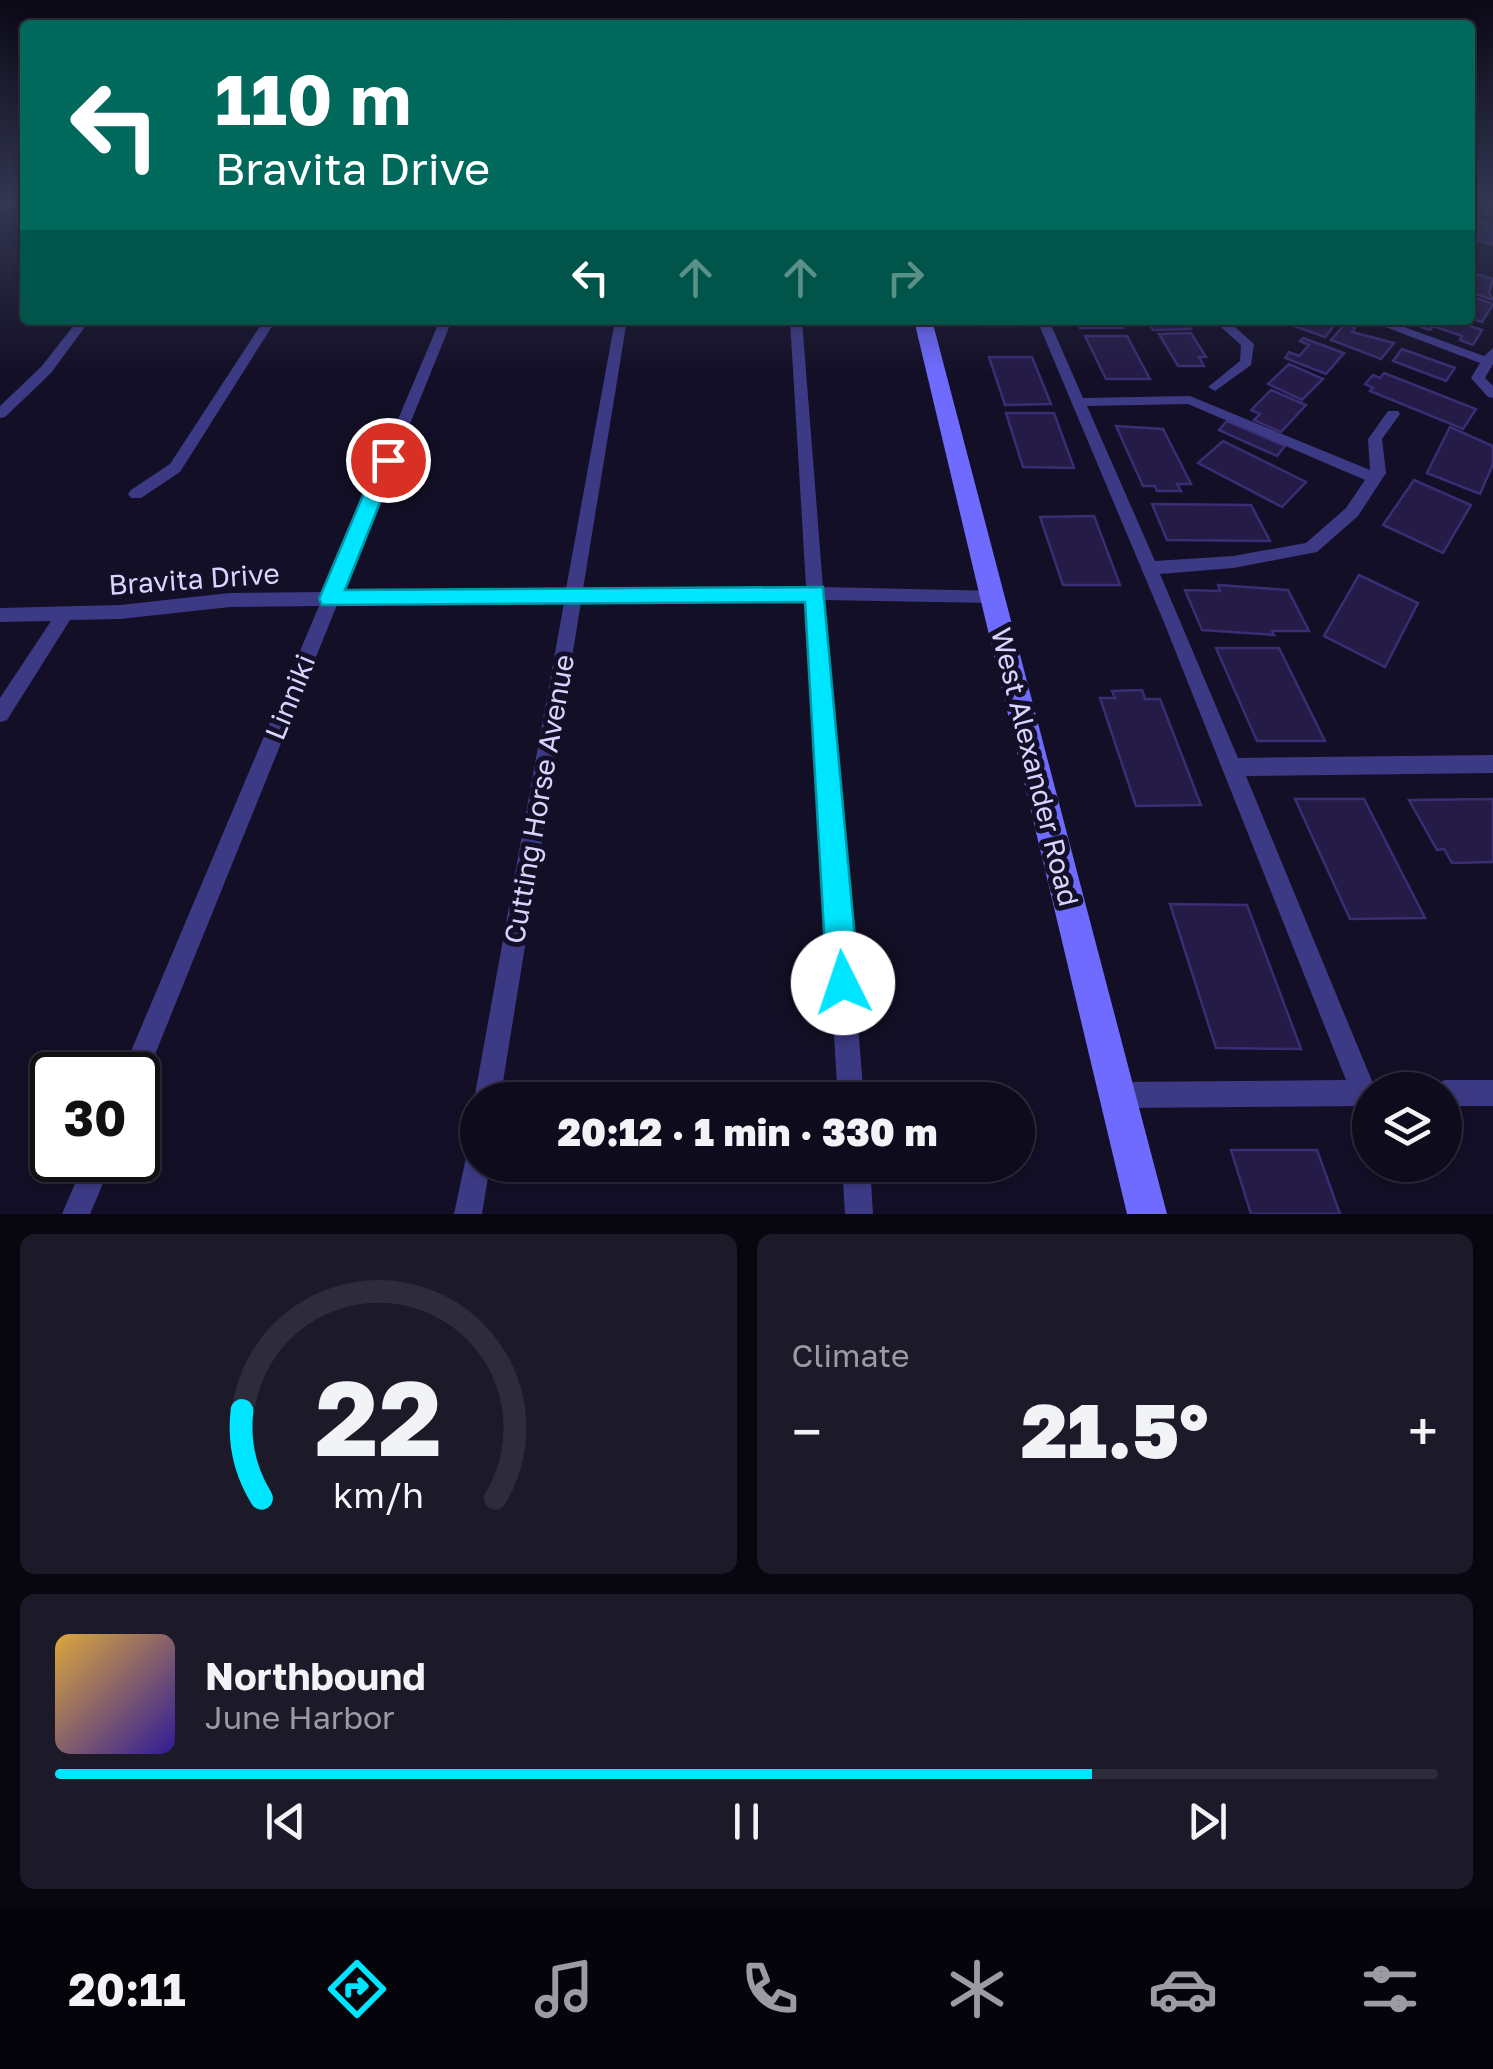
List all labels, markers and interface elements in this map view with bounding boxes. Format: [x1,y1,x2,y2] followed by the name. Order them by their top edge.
[215,56,411,140] text: 110 m
[50,60,180,190] icon: left
[215,141,490,195] text: Bravita Drive
[563,250,618,305] icon: left
[668,250,723,305] icon: ahead
[773,250,828,305] icon: ahead
[878,250,933,305] icon: right
[346,418,431,503] pin
[361,433,416,488] icon: arrive
[107,556,281,601] street label: Bravita Drive
[985,624,1086,910] street label: West Alexander Road
[258,649,321,744] street label: Linniki
[497,652,580,946] street label: Cutting Horse Avenue
[791,931,895,1035] position arrow
[30,1052,160,1182] speed limit sign: 30
[1352,1072,1462,1182] map controls
[1352,1072,1462,1182] button: layers
[558,1109,937,1154] text: 20:12 · 1 min · 330 m
[792,1336,910,1374] text: Climate
[315,1354,442,1479] text: 22
[1021,1384,1208,1475] text: 21.5°
[792,1398,822,1464] text: −
[1408,1398,1438,1464] text: +
[333,1473,424,1516] text: km/h
[205,1653,426,1698] text: Northbound
[205,1698,395,1736] text: June Harbor
[258,1794,313,1849] icon: previous
[719,1794,774,1849] icon: pause
[1180,1794,1235,1849] icon: next
[322,1954,392,2024] icon: directions
[529,1954,599,2024] icon: music
[735,1954,805,2024] icon: phone
[942,1954,1012,2024] icon: climate
[1148,1954,1218,2024] icon: car
[1355,1954,1425,2024] icon: filters
[68,1962,186,2016] text: 20:11

